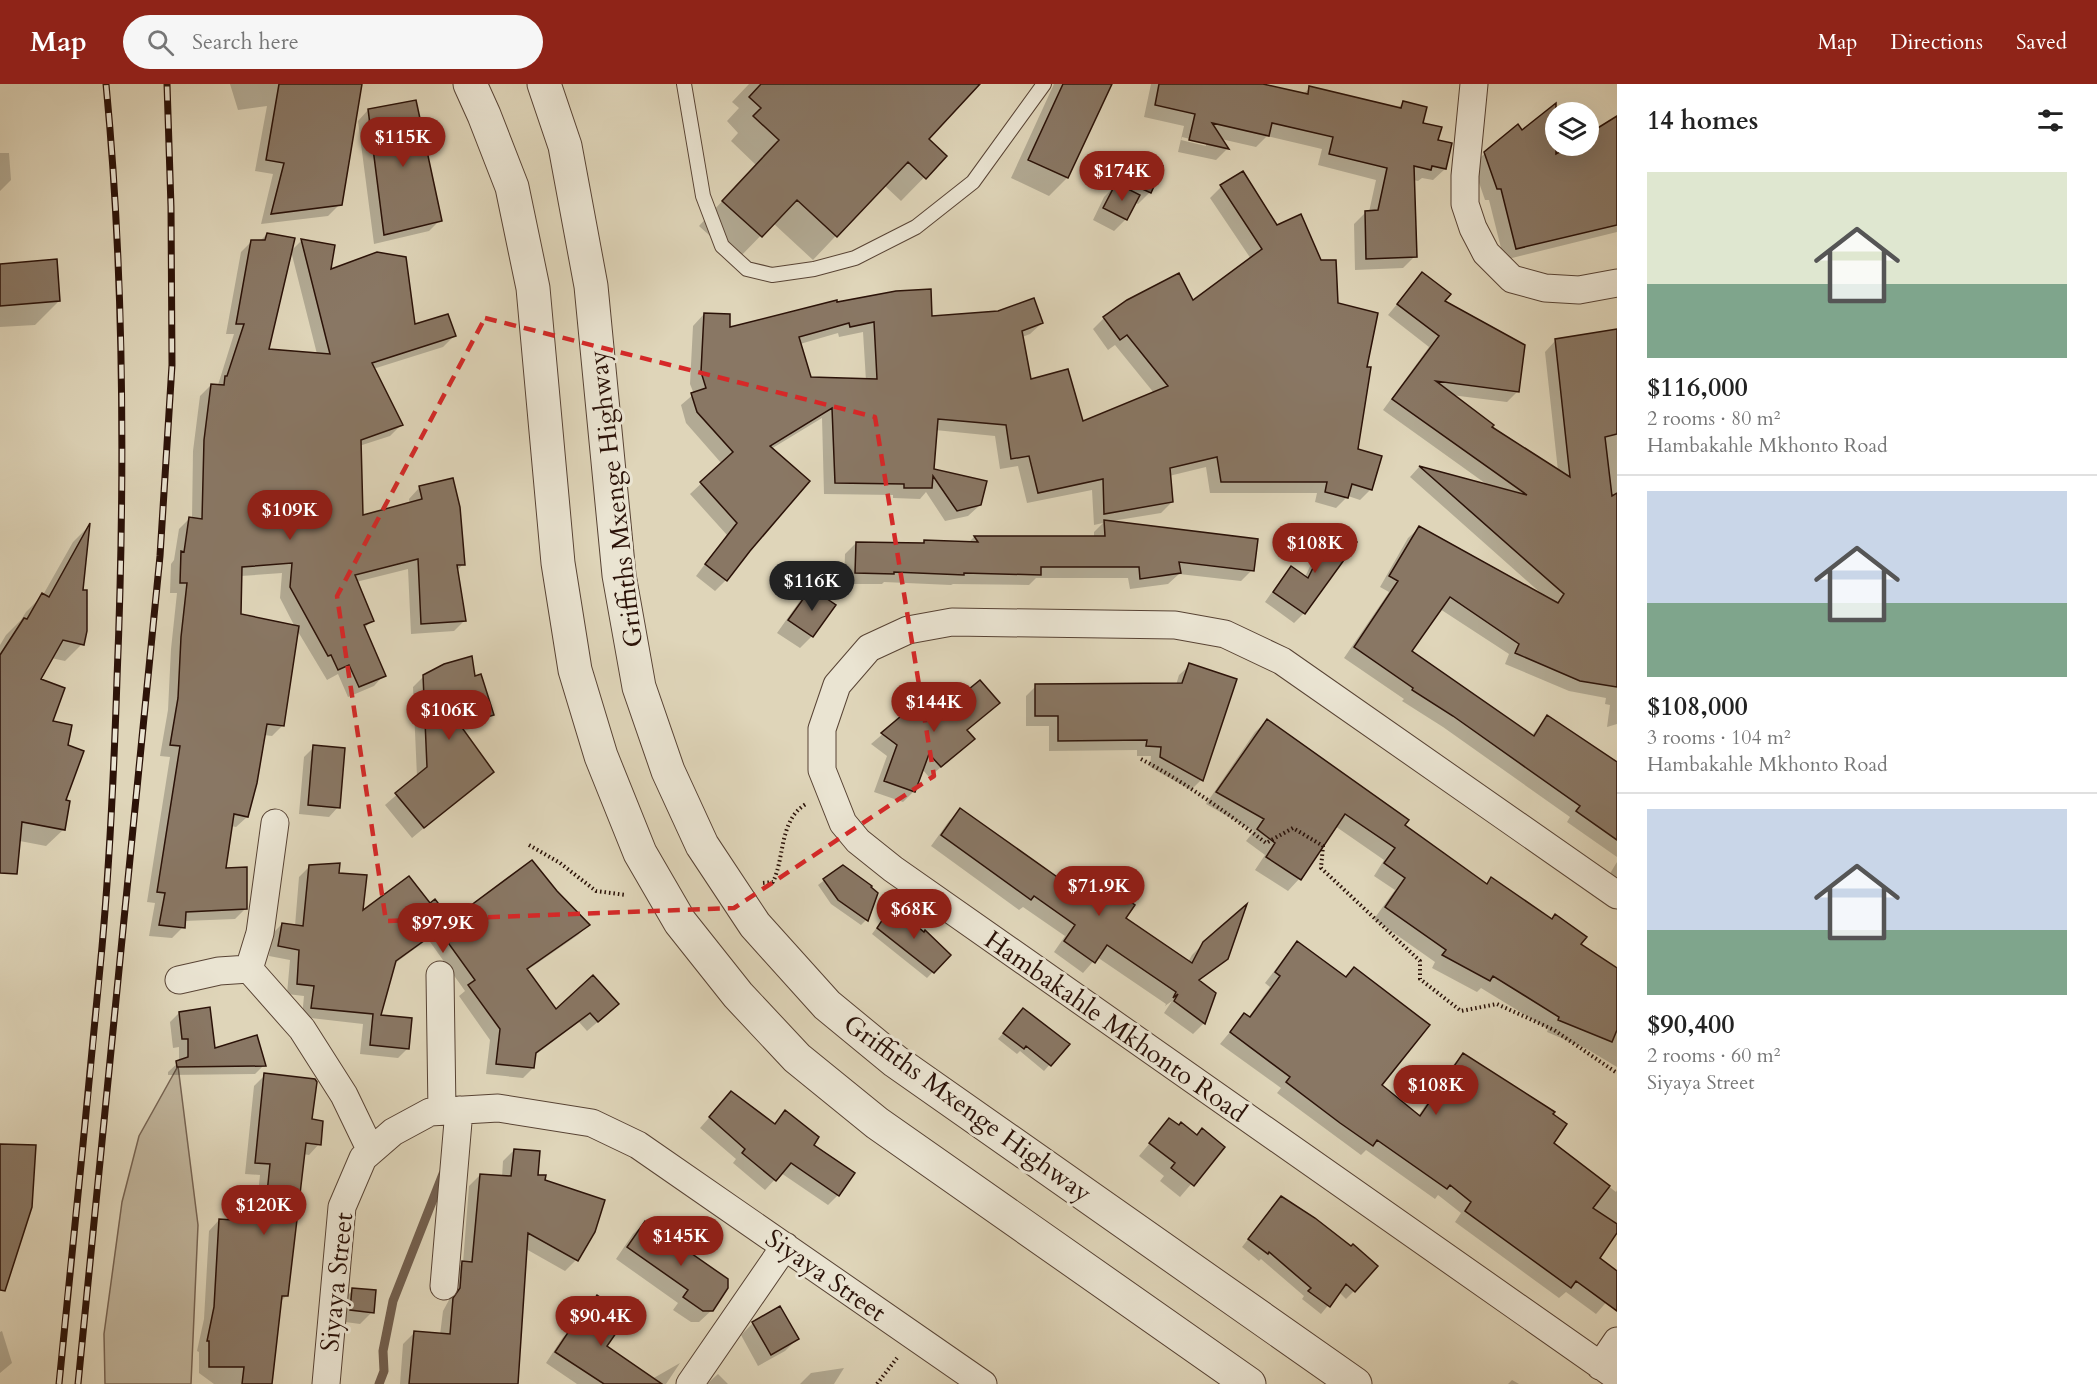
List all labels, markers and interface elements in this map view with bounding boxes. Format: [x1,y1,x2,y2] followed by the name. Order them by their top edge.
[123,15,543,69] search box
[30,23,87,61] text: Map
[144,26,177,59] icon: search
[192,27,299,57] text: Search here
[1817,28,1857,57] text: Map
[1890,28,1983,57] text: Directions
[2016,28,2067,57] text: Saved
[1545,102,1599,156] map controls
[1545,102,1599,156] button: layers
[1647,103,1758,138] text: 14 homes
[2034,104,2067,137] icon: filters
[361,117,445,168] pin: $115K
[374,123,432,150] text: $115K
[1080,151,1164,202] pin: $174K
[1093,157,1151,184] text: $174K
[1803,211,1911,319] icon: home
[580,348,651,649] street label: Griffiths Mxenge Highway
[1647,370,1748,405] text: $116,000
[1647,405,1780,432] text: 2 rooms · 80 m²
[1647,432,1888,459] text: Hambakahle Mkhonto Road
[248,490,332,541] pin: $109K
[261,496,319,523] text: $109K
[1273,523,1357,574] pin: $108K
[1286,529,1344,556] text: $108K
[1803,530,1911,638] icon: home
[770,561,854,612] pin: $116K
[783,567,841,594] text: $116K
[892,682,976,733] pin: $144K
[905,688,963,715] text: $144K
[1647,689,1748,724] text: $108,000
[407,690,491,741] pin: $106K
[420,696,478,723] text: $106K
[1647,724,1791,751] text: 3 rooms · 104 m²
[1647,751,1888,778] text: Hambakahle Mkhonto Road
[1803,848,1911,956] icon: home
[1050,866,1148,917] pin: $71.9K
[1068,872,1130,899] text: $71.9K
[878,889,950,940] pin: $68K
[891,895,937,922] text: $68K
[394,903,492,954] pin: $97.9K
[412,909,474,936] text: $97.9K
[978,922,1254,1131] street label: Hambakahle Mkhonto Road
[836,1006,1099,1211] street label: Griffiths Mxenge Highway
[1647,1007,1735,1042] text: $90,400
[1647,1042,1780,1069] text: 2 rooms · 60 m²
[1394,1065,1478,1116] pin: $108K
[1647,1069,1755,1096] text: Siyaya Street
[1407,1071,1465,1098] text: $108K
[222,1185,306,1236] pin: $120K
[235,1191,293,1218] text: $120K
[312,1211,361,1353] street label: Siyaya Street
[639,1216,723,1267] pin: $145K
[758,1221,893,1330] street label: Siyaya Street
[652,1222,710,1249] text: $145K
[552,1296,650,1347] pin: $90.4K
[570,1302,632,1329] text: $90.4K

